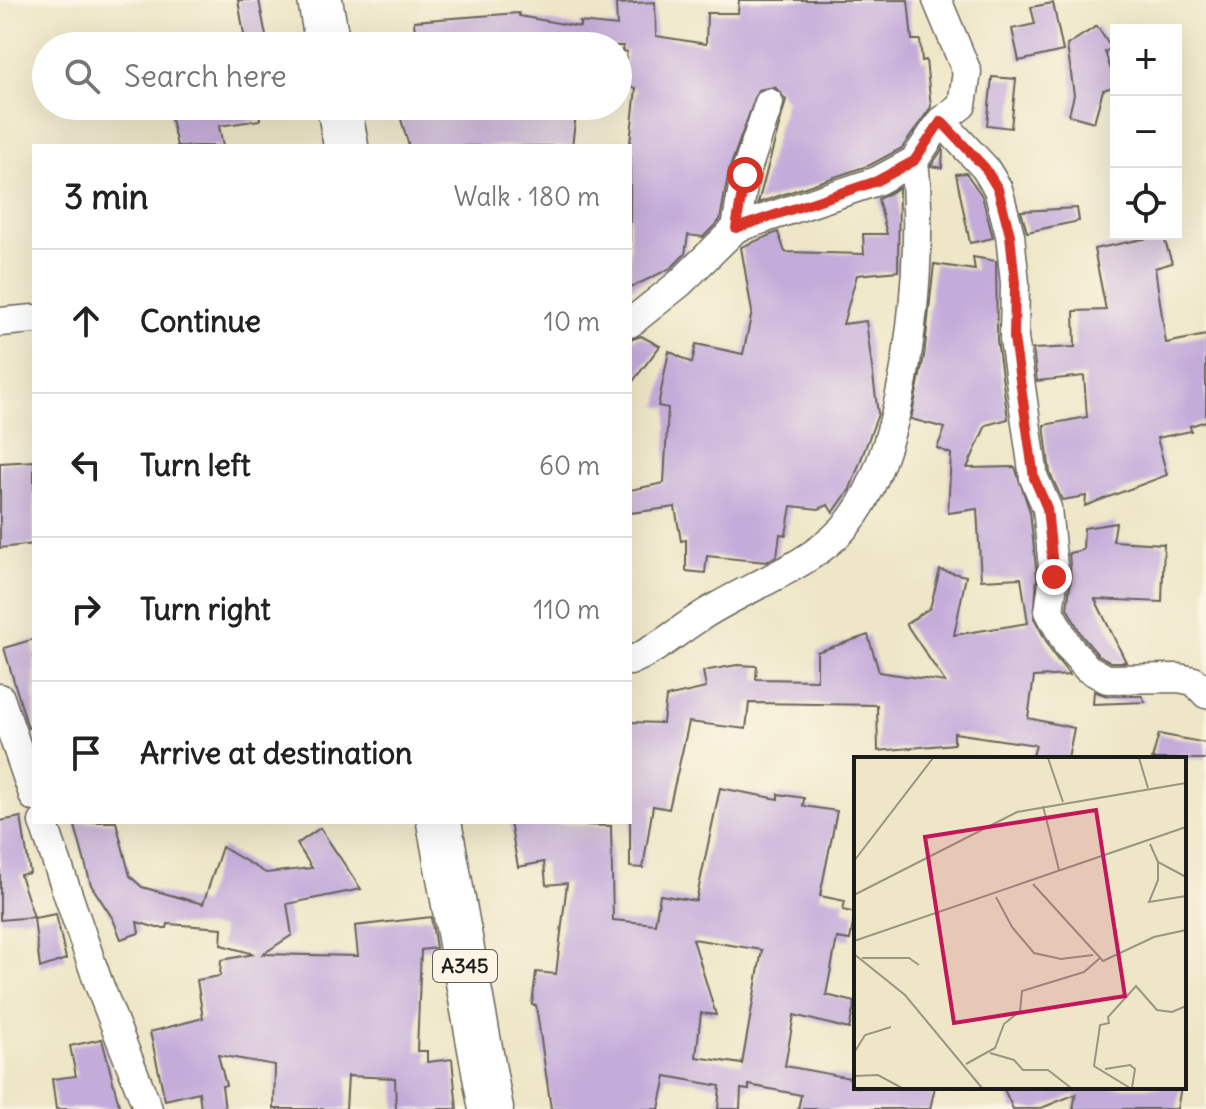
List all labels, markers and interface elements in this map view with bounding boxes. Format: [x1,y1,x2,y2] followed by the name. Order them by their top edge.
[1110,24,1182,240] map controls
[1110,24,1182,96] button: +
[32,32,632,120] search box
[60,54,104,98] icon: search
[124,57,287,95] text: Search here
[1110,96,1182,168] button: −
[727,157,763,193] route start
[1110,168,1182,240] button: locate
[64,175,149,218] text: 3 min
[454,180,600,213] text: Walk · 180 m
[64,299,108,343] icon: ahead
[140,302,261,340] text: Continue
[544,305,600,338] text: 10 m
[64,443,108,487] icon: left
[140,446,251,484] text: Turn left
[539,449,600,482] text: 60 m
[1036,559,1072,595] route end
[64,587,108,631] icon: right
[140,590,271,628] text: Turn right
[533,593,600,626] text: 110 m
[64,731,108,775] icon: arrive
[140,734,412,772] text: Arrive at destination
[854,757,1186,1089] inset map
[433,950,497,982] road number: A345

